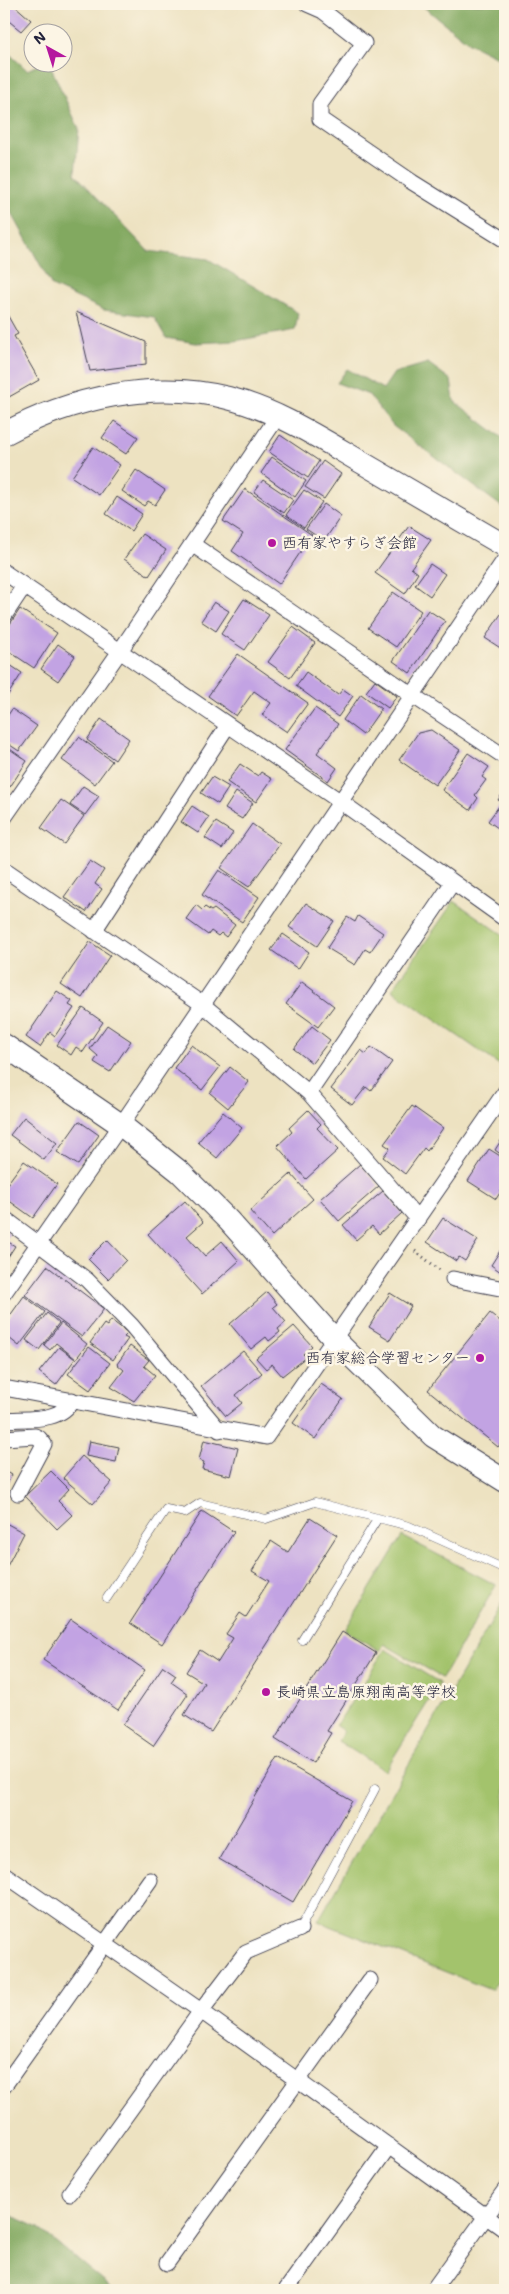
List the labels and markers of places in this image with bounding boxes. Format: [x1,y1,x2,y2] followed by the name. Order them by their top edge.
[282,532,417,552] place label: 西有家やすらぎ会館
[266,537,278,549] marker: 西有家やすらぎ会館
[306,1347,470,1367] place label: 西有家総合学習センター
[474,1352,486,1364] marker: 西有家総合学習センター
[276,1681,456,1701] place label: 長崎県立島原翔南高等学校
[260,1686,272,1698] marker: 長崎県立島原翔南高等学校

